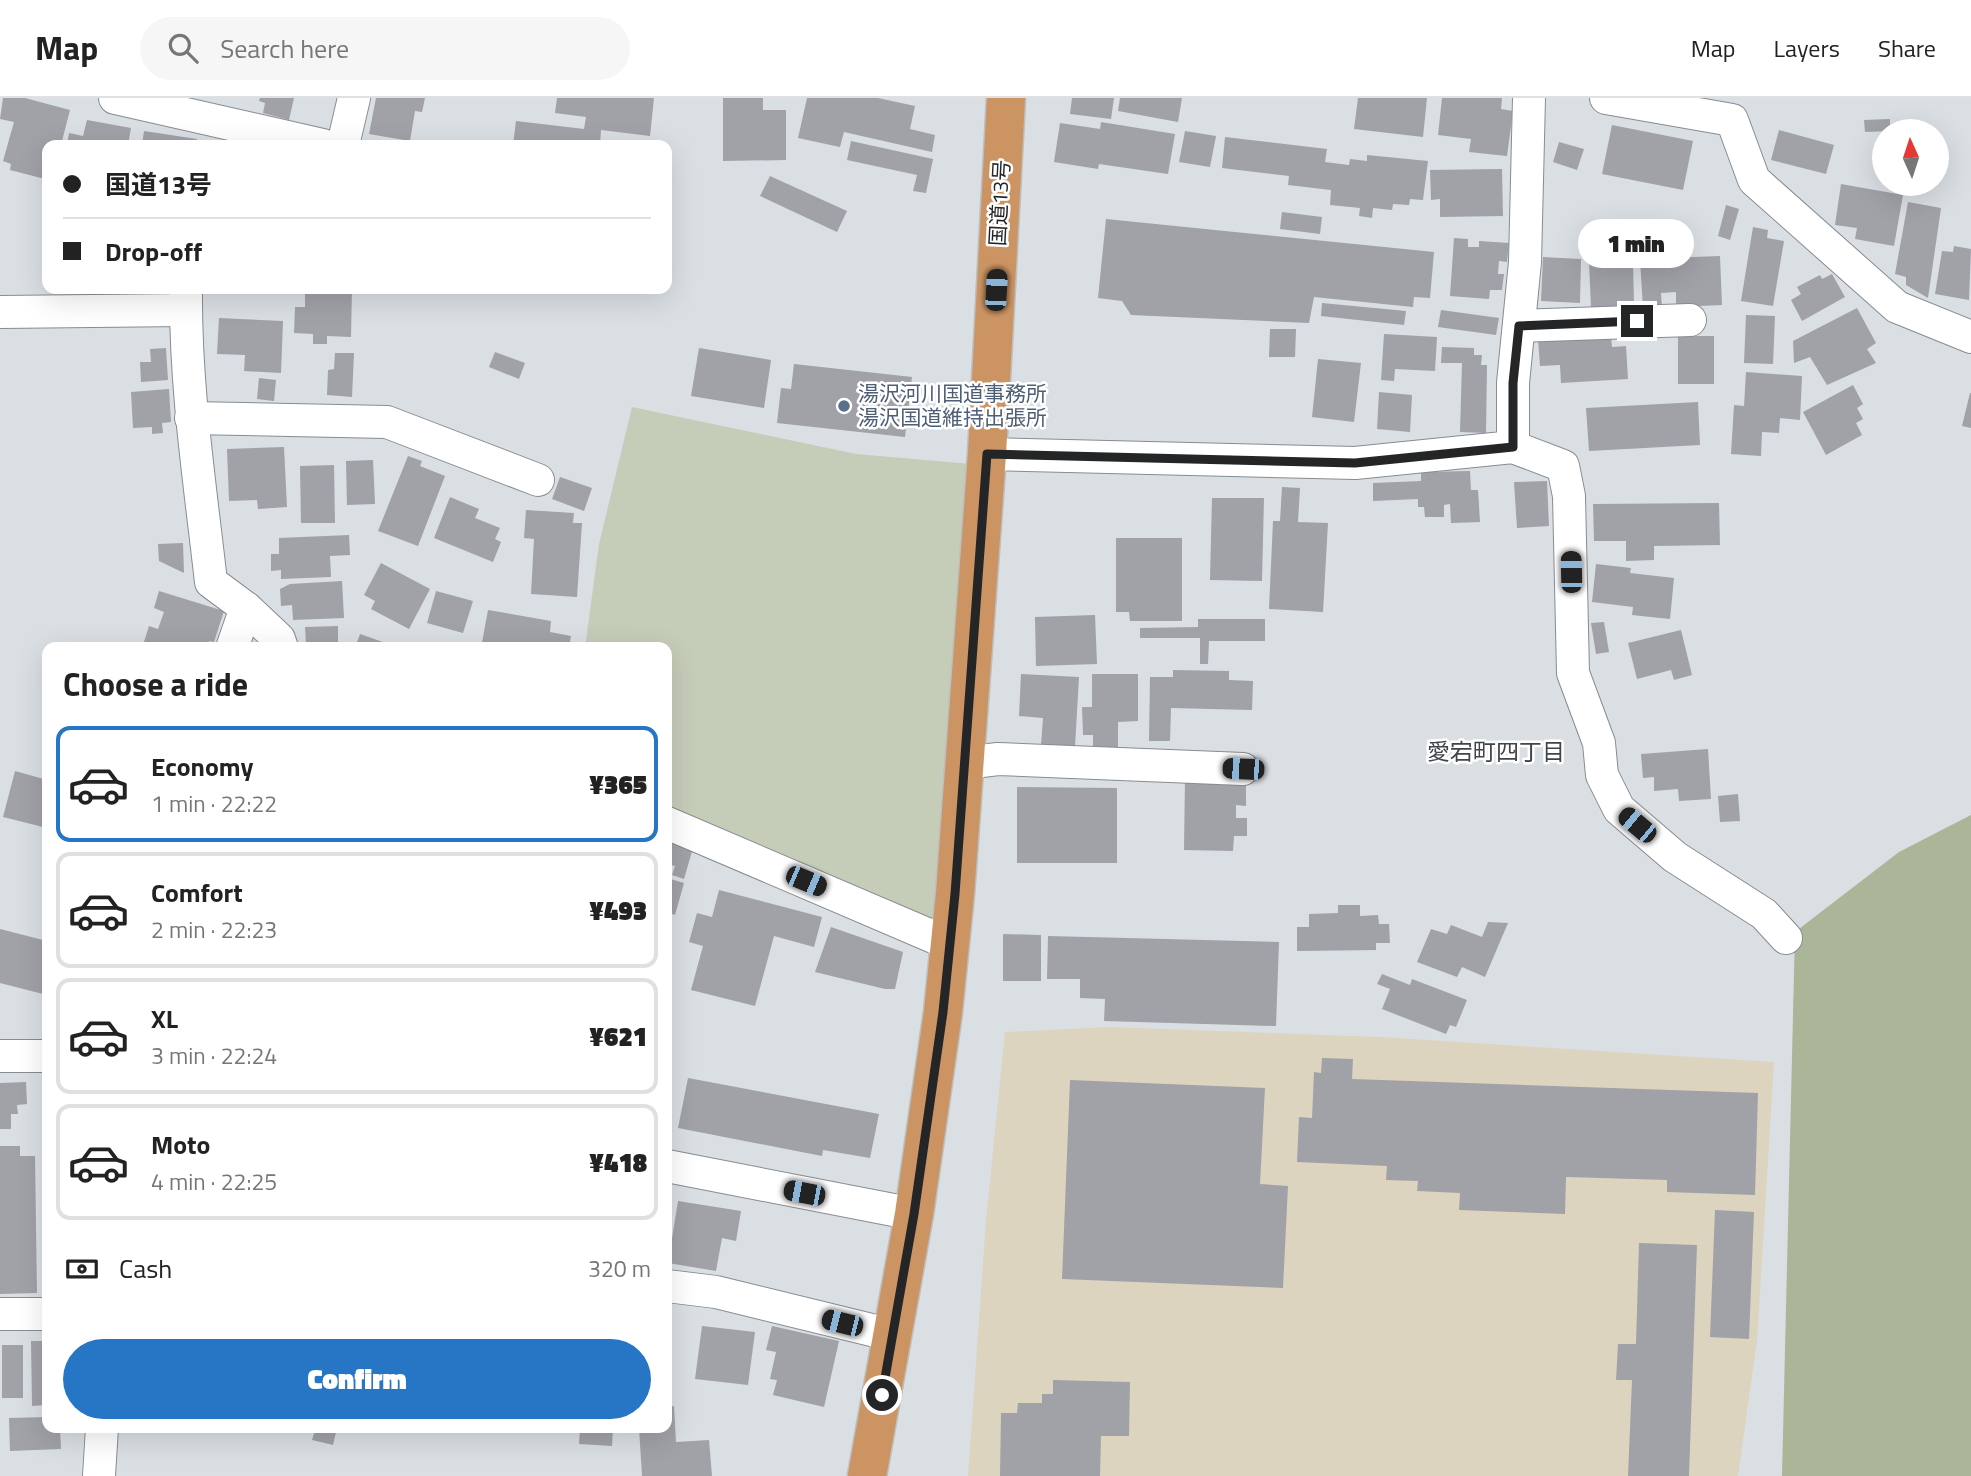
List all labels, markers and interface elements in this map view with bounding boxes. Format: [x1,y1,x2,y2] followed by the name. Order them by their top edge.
[140,17,630,80] search box
[35,23,98,73] text: Map
[164,29,202,67] icon: search
[220,29,349,68] text: Search here
[1691,30,1736,66] text: Map
[1774,30,1840,66] text: Layers
[1878,30,1936,66] text: Share
[1872,119,1950,196] north arrow
[1872,119,1949,196] map controls
[981,159,1017,247] street label: 国道13号
[105,165,212,204] text: 国道13号
[1579,220,1695,268] callout: 1 min
[1607,226,1665,261] text: 1 min
[105,232,202,271] text: Drop-off
[985,268,1008,312] car
[1621,305,1653,337] route end
[858,377,1047,433] place label: 湯沢河川国道事務所 湯沢国道維持出張所
[836,398,852,414] marker: 湯沢河川国道事務所 湯沢国道維持出張所
[1561,551,1582,593] car
[63,660,248,708] text: Choose a ride
[1427,734,1565,769] district label: 愛宕町四丁目
[151,747,253,786] text: Economy
[67,753,130,816] icon: car
[1222,758,1265,780] car
[589,765,647,804] text: ¥365
[151,786,277,821] text: 1 min · 22:22
[1615,803,1660,847] car
[783,863,830,899] car
[151,873,243,912] text: Comfort
[67,879,130,942] icon: car
[589,891,647,930] text: ¥493
[151,912,277,947] text: 2 min · 22:23
[151,999,178,1038] text: XL
[67,1005,130,1068] icon: car
[589,1017,647,1056] text: ¥621
[151,1038,277,1073] text: 3 min · 22:24
[151,1125,210,1164] text: Moto
[67,1131,130,1194] icon: car
[589,1143,647,1182] text: ¥418
[151,1164,277,1199] text: 4 min · 22:25
[782,1179,827,1207] car
[119,1249,172,1288] text: Cash
[63,1250,101,1288] icon: cash
[588,1251,651,1286] text: 320 m
[820,1308,865,1338] car
[63,1339,651,1419] button: Confirm
[866,1379,898,1411] route start

